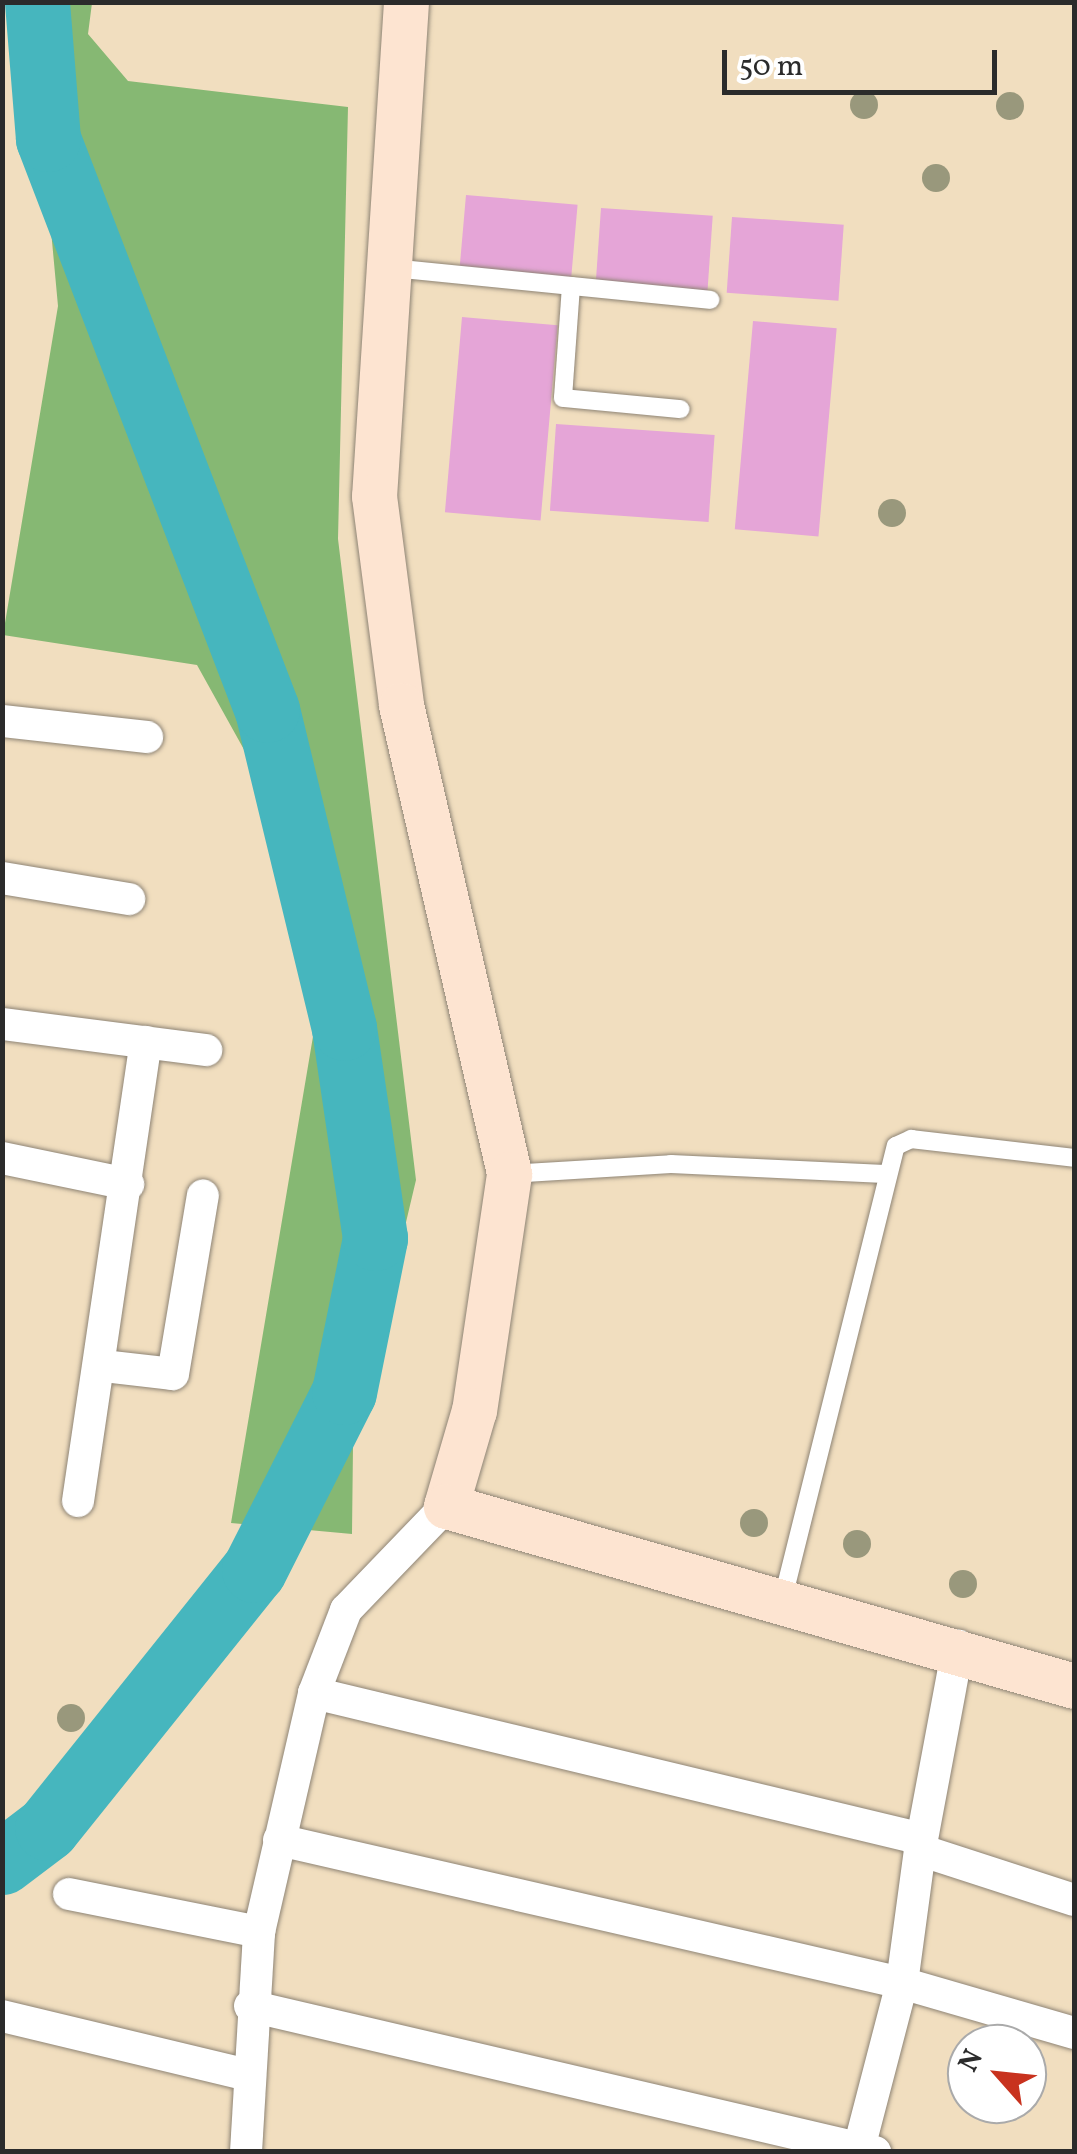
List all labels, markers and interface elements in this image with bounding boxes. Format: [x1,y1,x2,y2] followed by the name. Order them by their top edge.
[727,30,1002,92] scale bar
[739,46,803,88] text: 50 m
[947,2024,1047,2124] north arrow
[950,2043,994,2079] text: N

